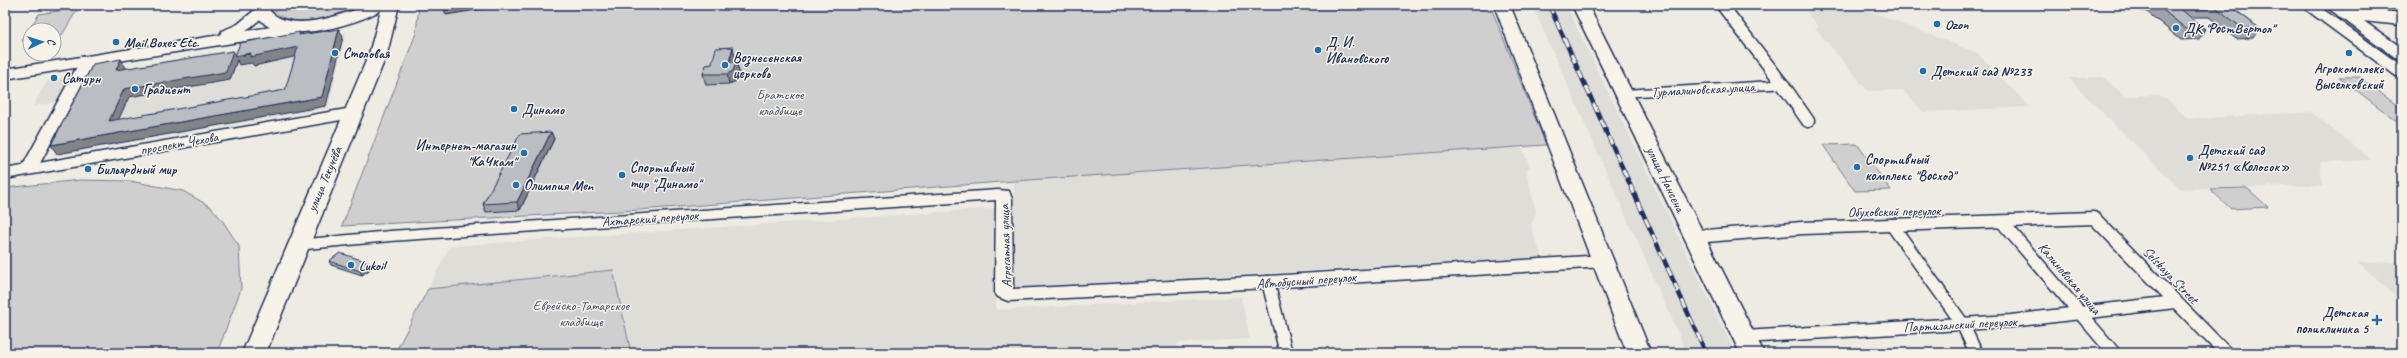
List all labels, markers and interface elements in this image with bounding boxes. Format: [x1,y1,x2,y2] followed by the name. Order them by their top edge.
[1945,16,1969,33] place label: Ozon
[1932,19,1942,29] marker: Ozon
[2184,20,2278,37] place label: ДК "РостВертол"
[22,22,62,62] north arrow
[2171,23,2181,33] marker: ДК "РостВертол"
[124,34,199,51] place label: Mail Boxes Etc.
[1326,34,1389,67] place label: Д. И. Ивановского
[111,37,121,47] marker: Mail Boxes Etc.
[45,38,59,46] text: С
[343,45,390,62] place label: Столовая
[1313,45,1323,55] marker: Д. И. Ивановского
[330,48,340,58] marker: Столовая
[2344,48,2354,58] marker: Агрокомплекс Выселковский
[733,49,802,82] place label: Вознесенская церковь
[720,60,730,70] marker: Вознесенская церковь
[2314,60,2384,93] place label: Агрокомплекс Выселковский
[1931,63,2033,80] place label: Детский сад №233
[1918,66,1928,76] marker: Детский сад №233
[62,70,102,87] place label: Сатурн
[49,73,59,83] marker: Сатурн
[1651,78,1757,101] street label: Турмалиновская улица
[143,81,191,98] place label: Градиент
[130,84,140,94] marker: Градиент
[757,86,805,119] park label: Братское кладбище
[522,101,566,118] place label: Динамо
[509,104,519,114] marker: Динамо
[139,128,221,159] street label: проспект Чехова
[416,137,520,170] place label: Интернет-магазин "КаЧкам"
[2198,142,2289,175] place label: Детский сад №251 «Колосок»
[303,143,346,215] street label: улица Текучёва
[1642,143,1689,216] street label: улица Нансена
[519,148,529,158] marker: Интернет-магазин "КаЧкам"
[1865,151,1959,184] place label: Спортивный комплекс "Восход"
[2185,153,2195,163] marker: Детский сад №251 «Колосок»
[630,159,705,192] place label: Спортивный тир "Динамо"
[96,161,178,178] place label: Бильярдный мир
[1852,162,1862,172] marker: Спортивный комплекс "Восход"
[83,164,93,174] marker: Бильярдный мир
[617,170,627,180] marker: Спортивный тир "Динамо"
[524,177,594,194] place label: Олимпия Men
[511,180,521,190] marker: Олимпия Men
[1847,202,1942,221] street label: Обуховский переулок
[996,203,1015,288] street label: Агрегатная улица
[601,207,700,230] street label: Ахтарский переулок
[2035,239,2106,319] street label: Калиновская улица
[2139,243,2203,309] street label: Selskaya Street
[359,257,388,274] place label: Lukoil
[346,260,356,270] marker: Lukoil
[1256,268,1358,292] street label: Автобусный переулок
[533,297,631,330] park label: Еврейско-Татарское кладбище
[2296,304,2370,337] place label: Детская поликлиника 5
[1903,313,2019,336] street label: Партизанский переулок
[2371,314,2383,326] marker: Детская поликлиника 5

